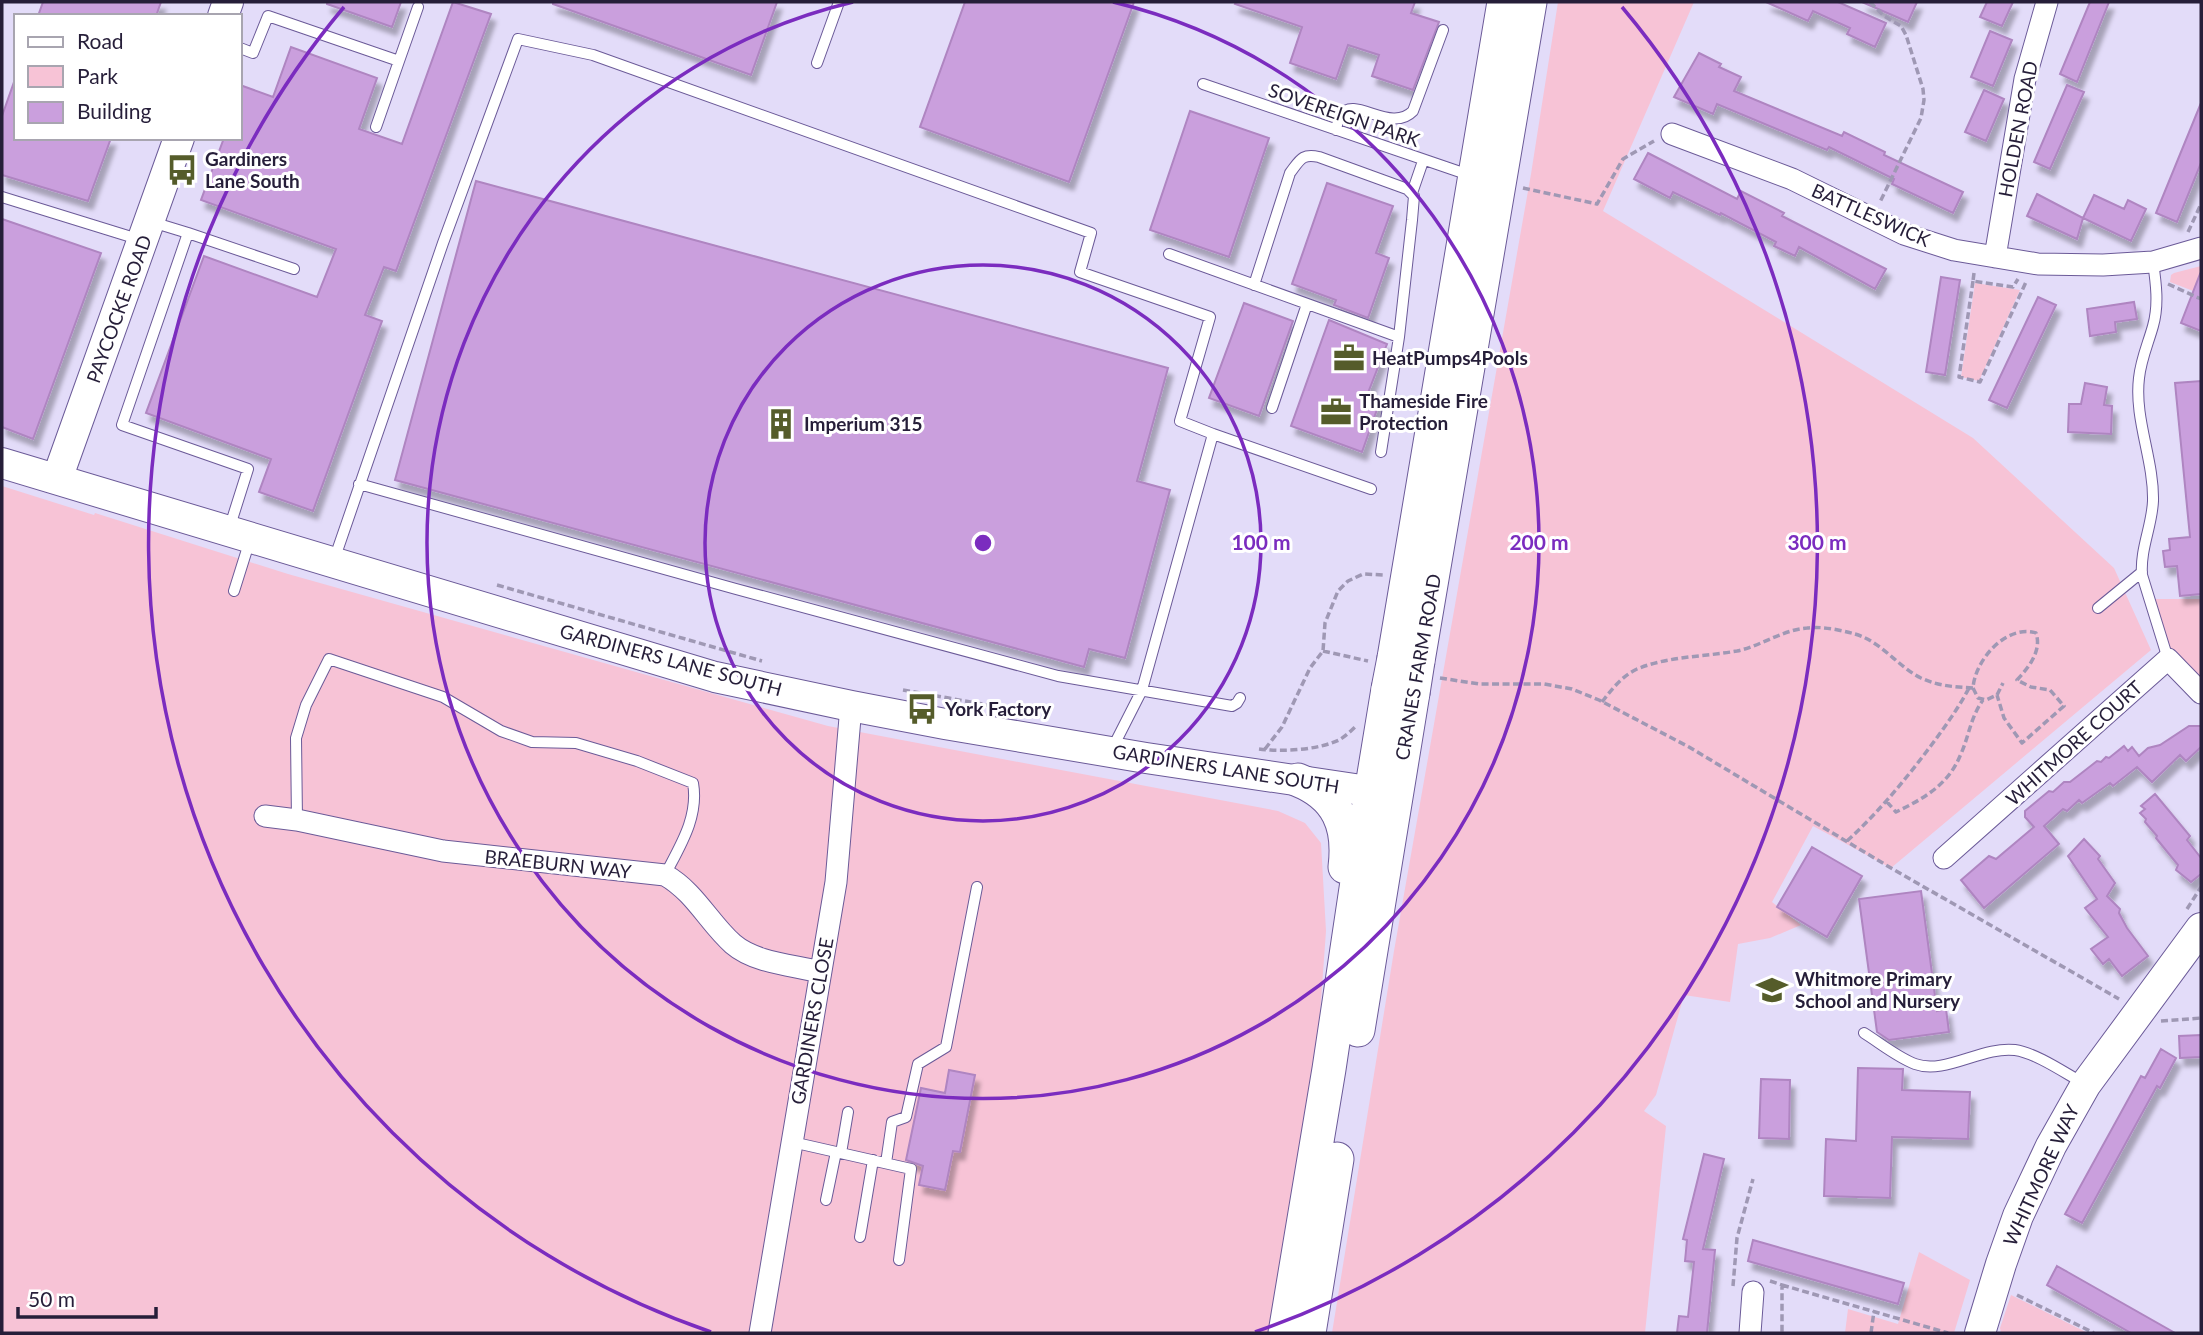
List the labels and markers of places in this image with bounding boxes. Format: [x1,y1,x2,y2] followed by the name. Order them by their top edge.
[205,147,300,192] place label: Gardiners Lane South
[165,153,199,187] bus stop icon: Gardiners Lane South
[1332,341,1366,375] office icon: HeatPumps4Pools
[1372,346,1528,369] place label: HeatPumps4Pools
[1359,389,1488,434] place label: Thameside Fire Protection
[1319,395,1353,429] office icon: Thameside Fire Protection
[764,407,798,441] building icon: Imperium 315
[804,412,923,435] place label: Imperium 315
[971,531,995,555] centre of rings
[905,692,939,726] bus stop icon: York Factory
[944,697,1052,720] place label: York Factory
[1795,967,1961,1012] place label: Whitmore Primary School and Nursery
[1755,973,1789,1007] school or university icon: Whitmore Primary School and Nursery

